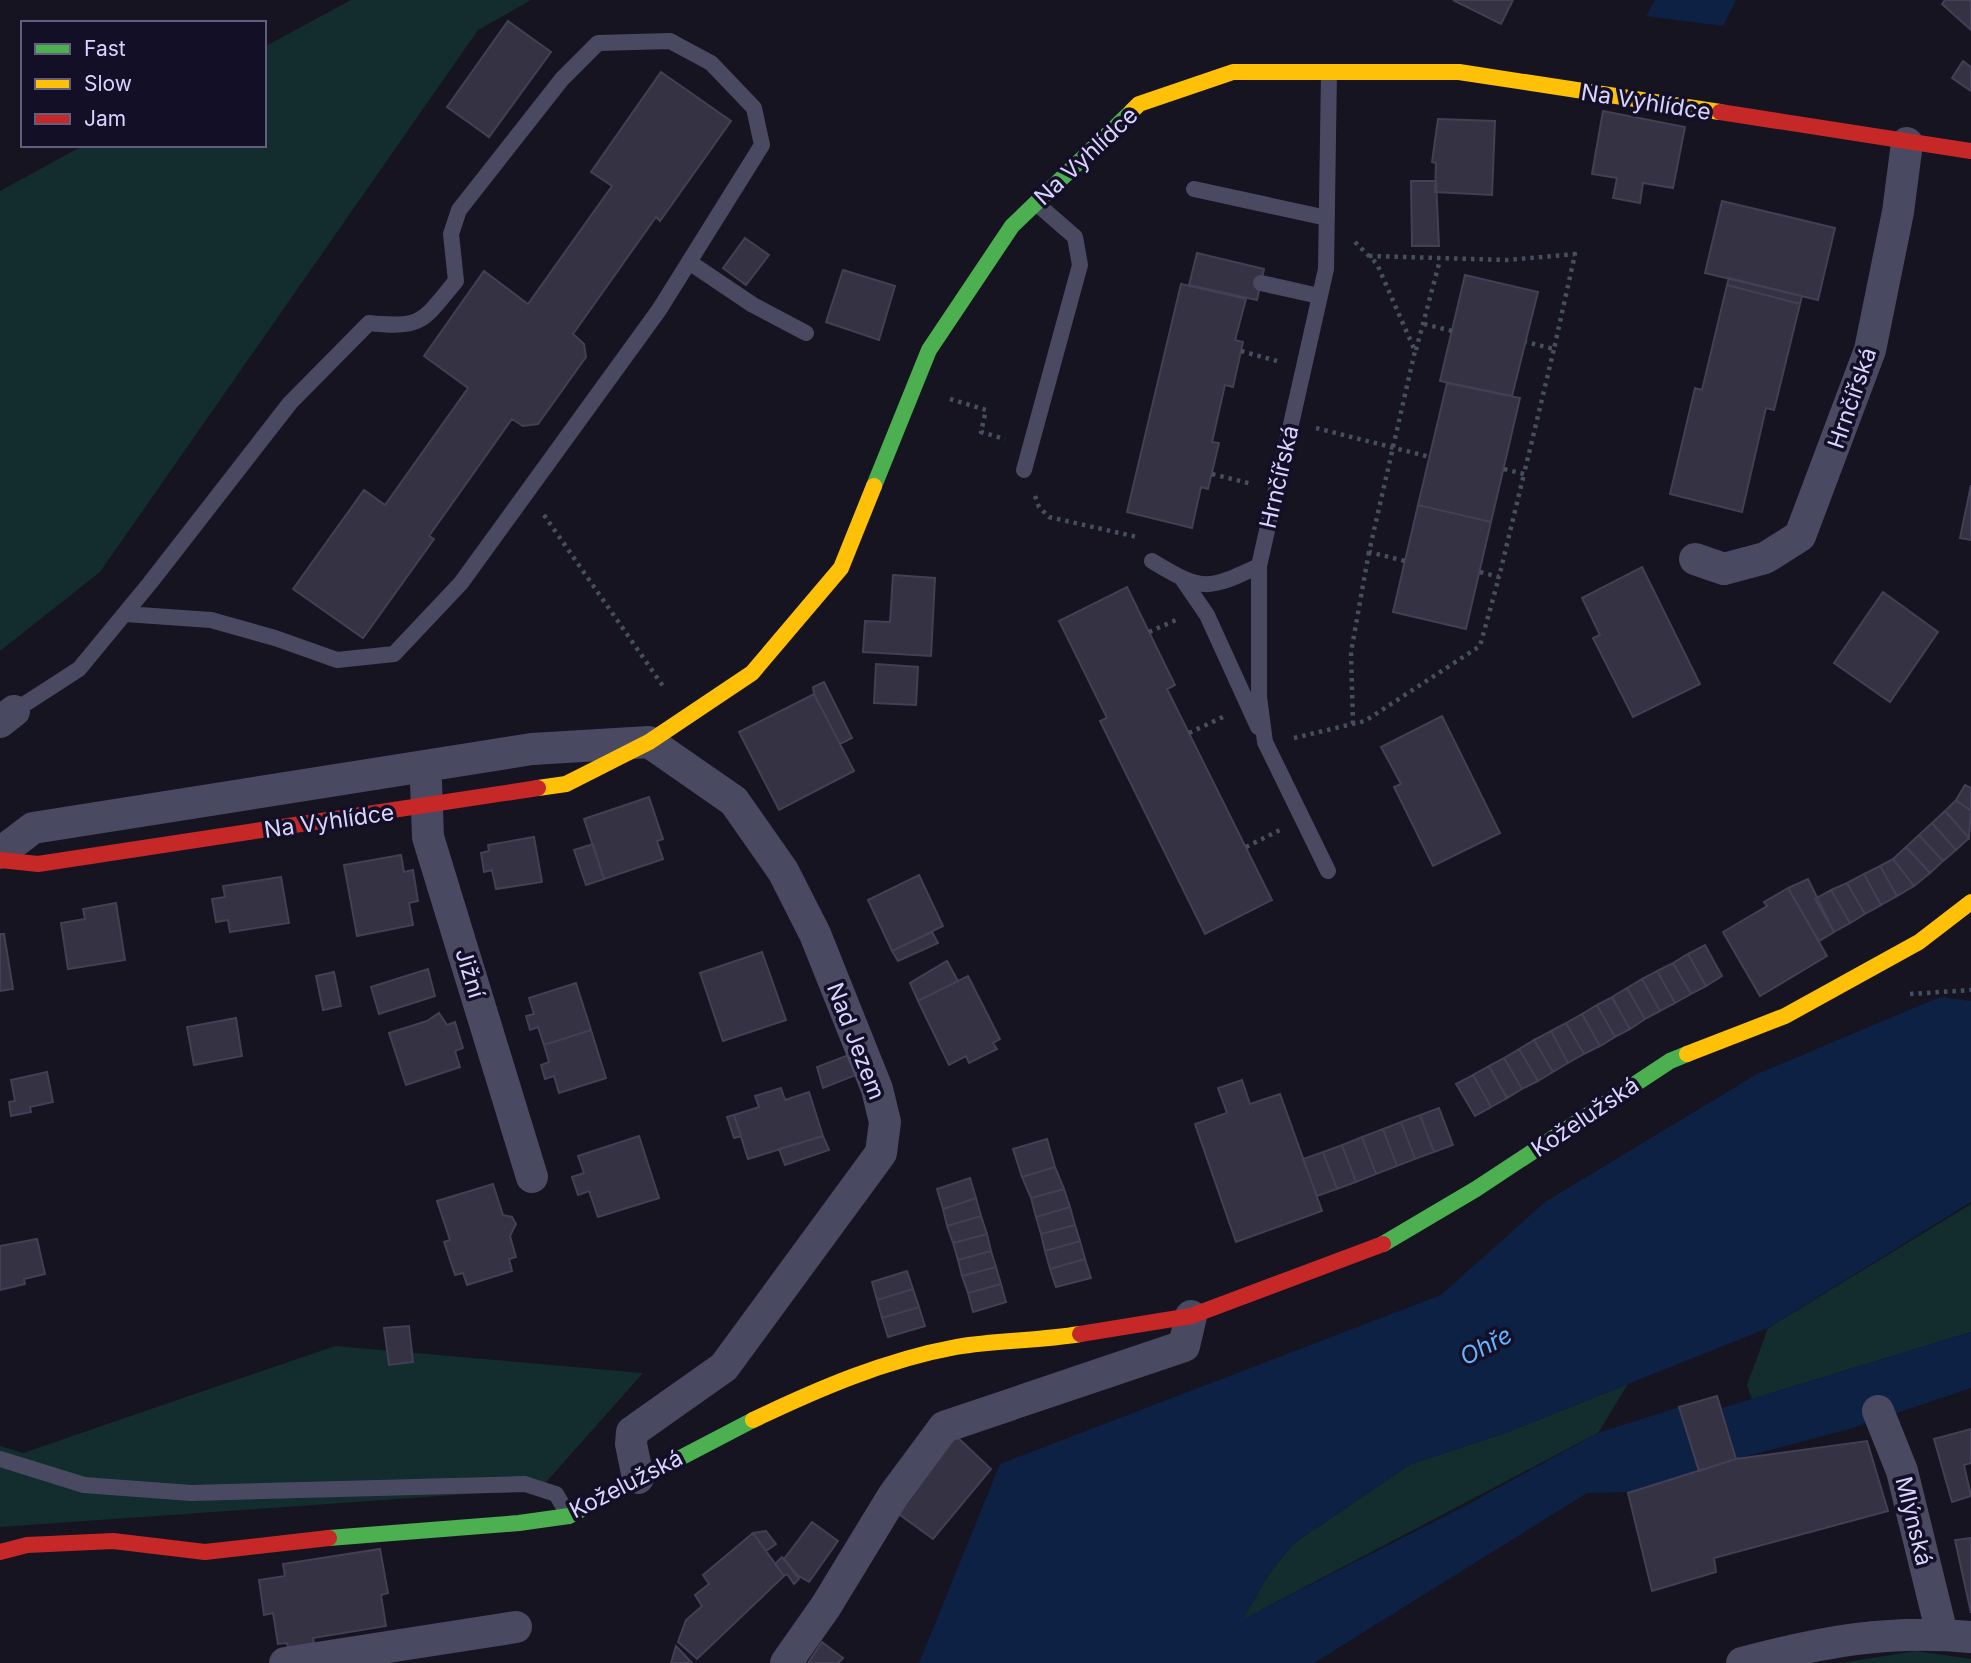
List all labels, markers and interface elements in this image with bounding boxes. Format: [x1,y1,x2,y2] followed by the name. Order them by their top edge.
[21,21,266,147] legend
[84,36,126,61] text: Fast
[84,71,132,96] text: Slow
[1579,78,1713,126] street label: Na Vyhlídce
[1029,101,1143,211] street label: Na Vyhlídce
[84,106,126,131] text: Jam
[1822,344,1882,452] street label: Hrnčířská
[1254,423,1304,531] street label: Hrnčířská
[262,798,396,844] street label: Na Vyhlídce
[449,945,491,1002] street label: Jižní
[821,979,891,1103] street label: Nad Jezem
[1526,1071,1644,1163] street label: Koželužská
[1455,1320,1517,1371] water label: Ohře
[565,1444,687,1524] street label: Koželužská
[1889,1474,1939,1568] street label: Mlýnská

